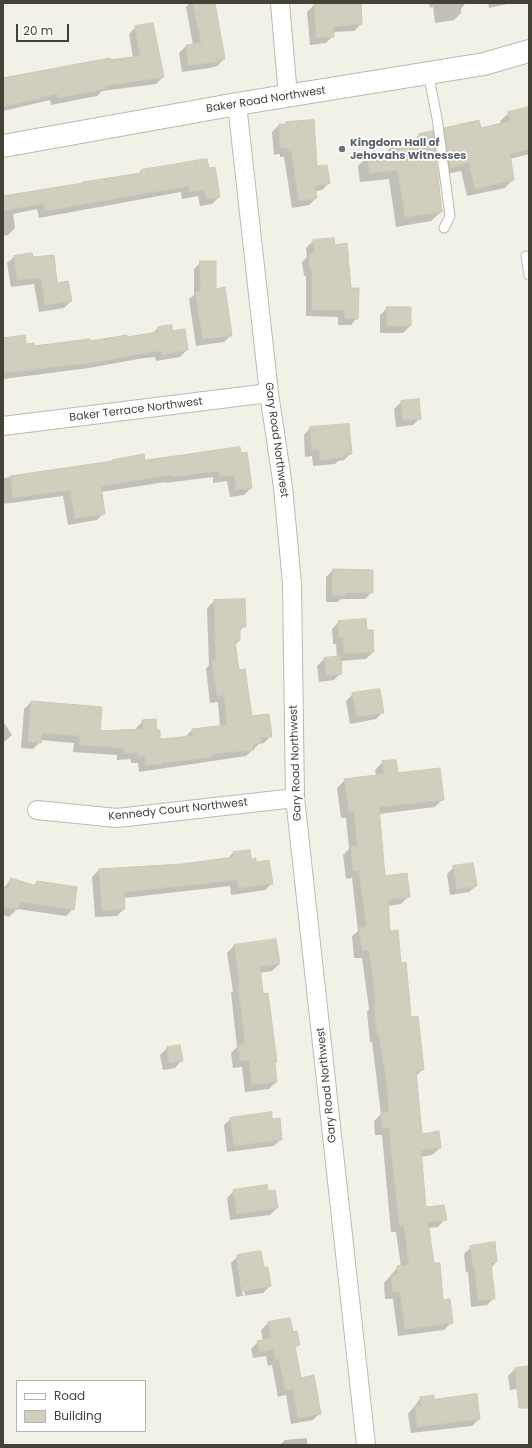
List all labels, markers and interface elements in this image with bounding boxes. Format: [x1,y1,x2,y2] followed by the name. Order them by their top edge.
[18,16,71,42] scale bar
[23,22,53,39] text: 20 m
[205,84,327,116] street label: Baker Road Northwest
[350,136,466,162] place label: Kingdom Hall of Jehovahs Witnesses
[337,144,347,154] marker: Kingdom Hall of Jehovahs Witnesses
[261,382,291,498] street label: Gary Road Northwest
[69,395,203,425] street label: Baker Terrace Northwest
[287,705,305,821] street label: Gary Road Northwest
[108,796,248,824] street label: Kennedy Court Northwest
[314,1026,340,1144] street label: Gary Road Northwest
[16,1380,146,1432] legend
[54,1387,85,1404] text: Road
[54,1407,102,1424] text: Building

